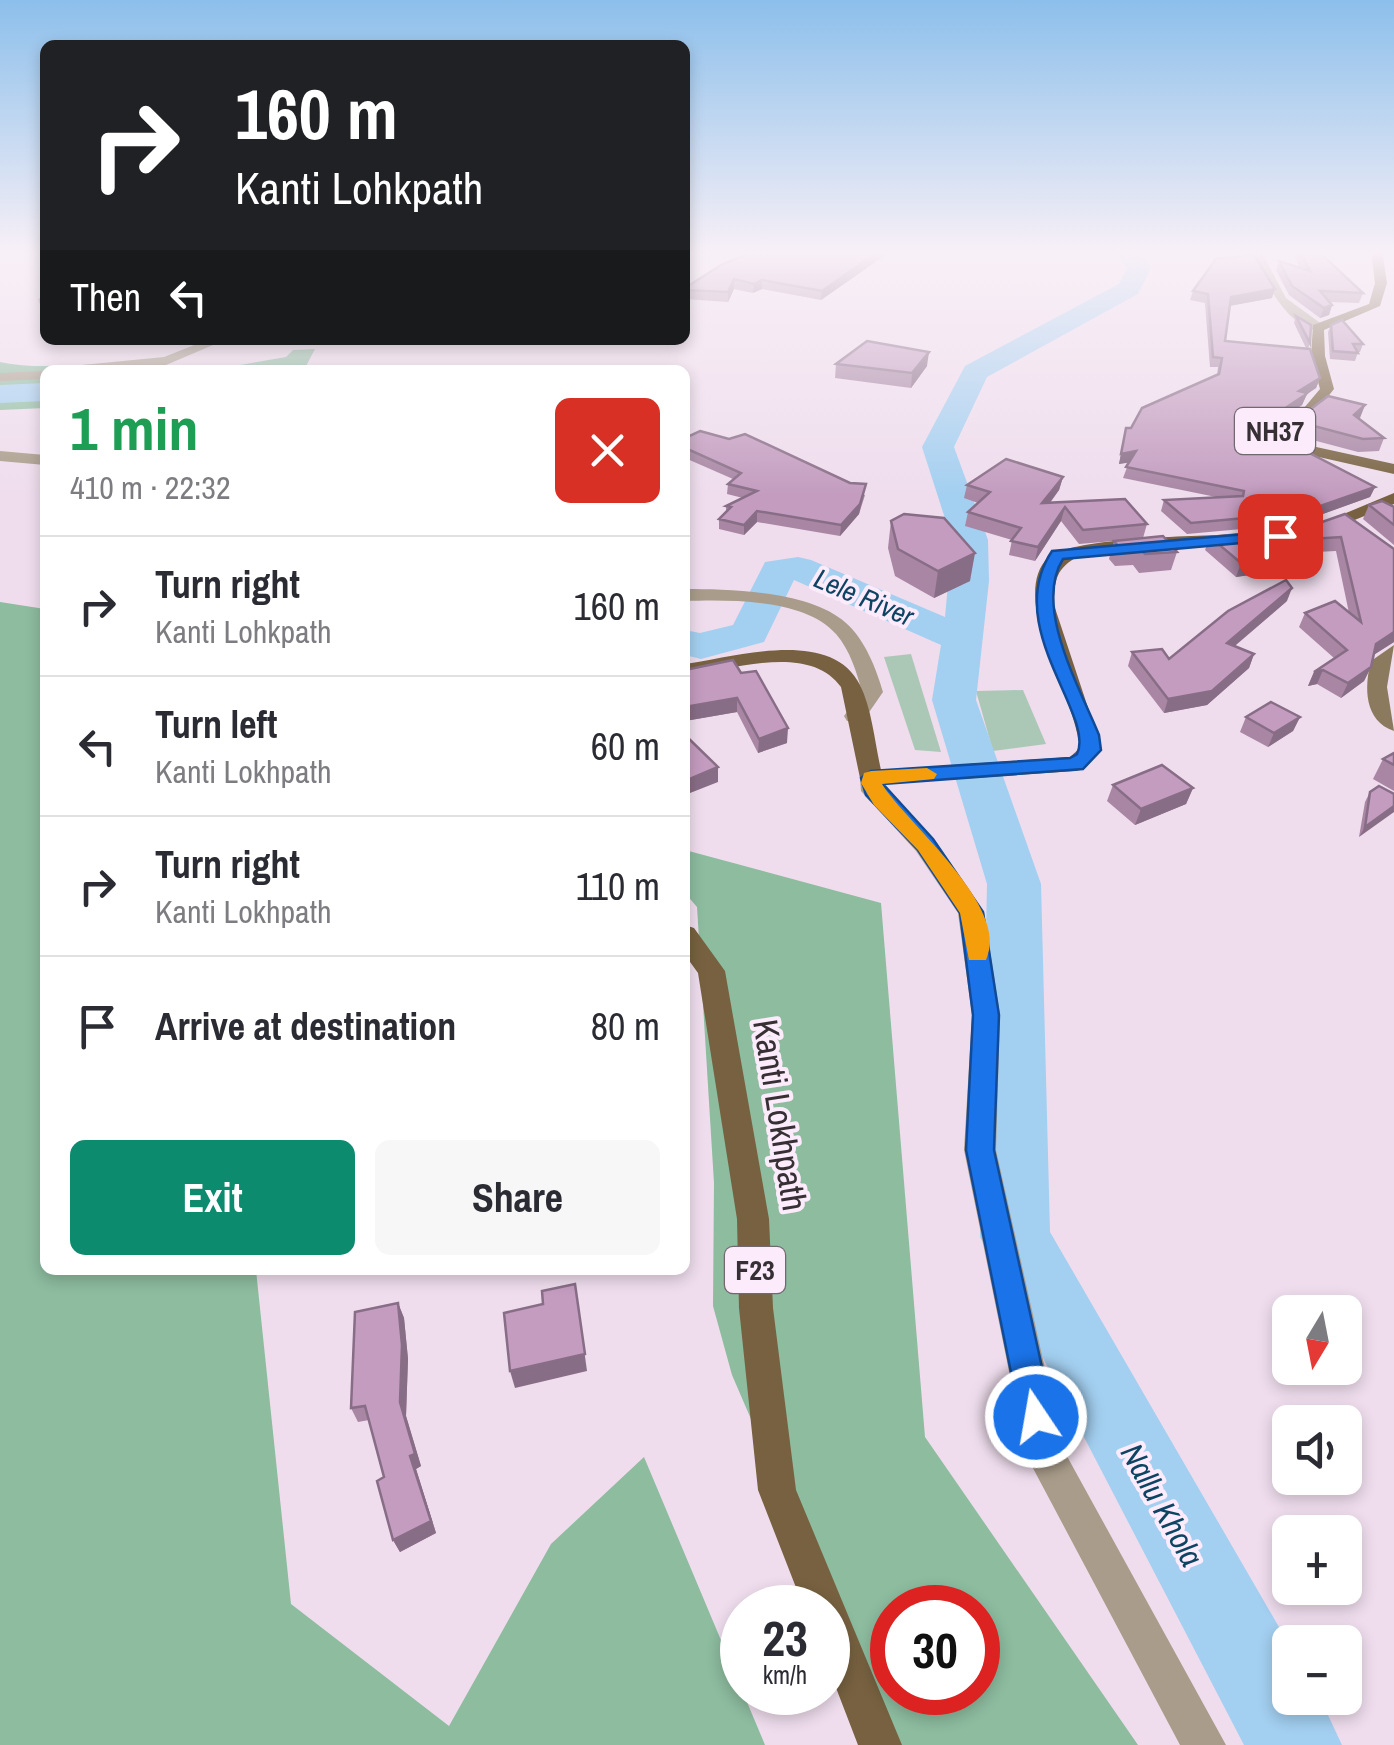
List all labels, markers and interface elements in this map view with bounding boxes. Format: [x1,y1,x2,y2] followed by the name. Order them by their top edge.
[235,67,398,161] text: 160 m
[70,80,200,210] icon: right
[235,157,483,218] text: Kanti Lohkpath
[161,270,216,325] icon: left
[70,272,141,323] text: Then
[70,388,199,469] text: 1 min
[555,398,660,503] button: close
[1235,408,1315,454] road number: NH37
[70,466,230,509] text: 410 m · 22:32
[1238,494,1323,579] pin
[1253,509,1308,564] icon: arrive
[155,559,300,610] text: Turn right
[808,559,921,635] water label: Lele River
[70,579,125,634] icon: right
[573,581,660,632] text: 160 m
[155,610,332,653] text: Kanti Lohkpath
[155,699,277,750] text: Turn left
[70,719,125,774] icon: left
[591,721,660,772] text: 60 m
[155,750,332,793] text: Kanti Lokhpath
[155,839,300,890] text: Turn right
[70,859,125,914] icon: right
[576,861,660,912] text: 110 m
[155,890,332,933] text: Kanti Lokhpath
[70,999,125,1054] icon: arrive
[155,1001,456,1052] text: Arrive at destination
[591,1001,660,1052] text: 80 m
[742,1016,819,1214] street label: Kanti Lokhpath
[70,1140,355,1255] button: Exit
[375,1140,660,1255] button: Share
[725,1247,785,1293] road number: F23
[1272,1295,1362,1385] north arrow
[1272,1295,1362,1715] map controls
[984,1365,1088,1469] position arrow
[1272,1405,1362,1495] button: sound
[1111,1436,1214,1574] water label: Nallu Khola
[1272,1515,1362,1605] button: +
[870,1585,1000,1715] speed limit sign: 30
[762,1604,808,1672] text: 23
[1272,1625,1362,1715] button: −
[763,1658,807,1692] text: km/h

